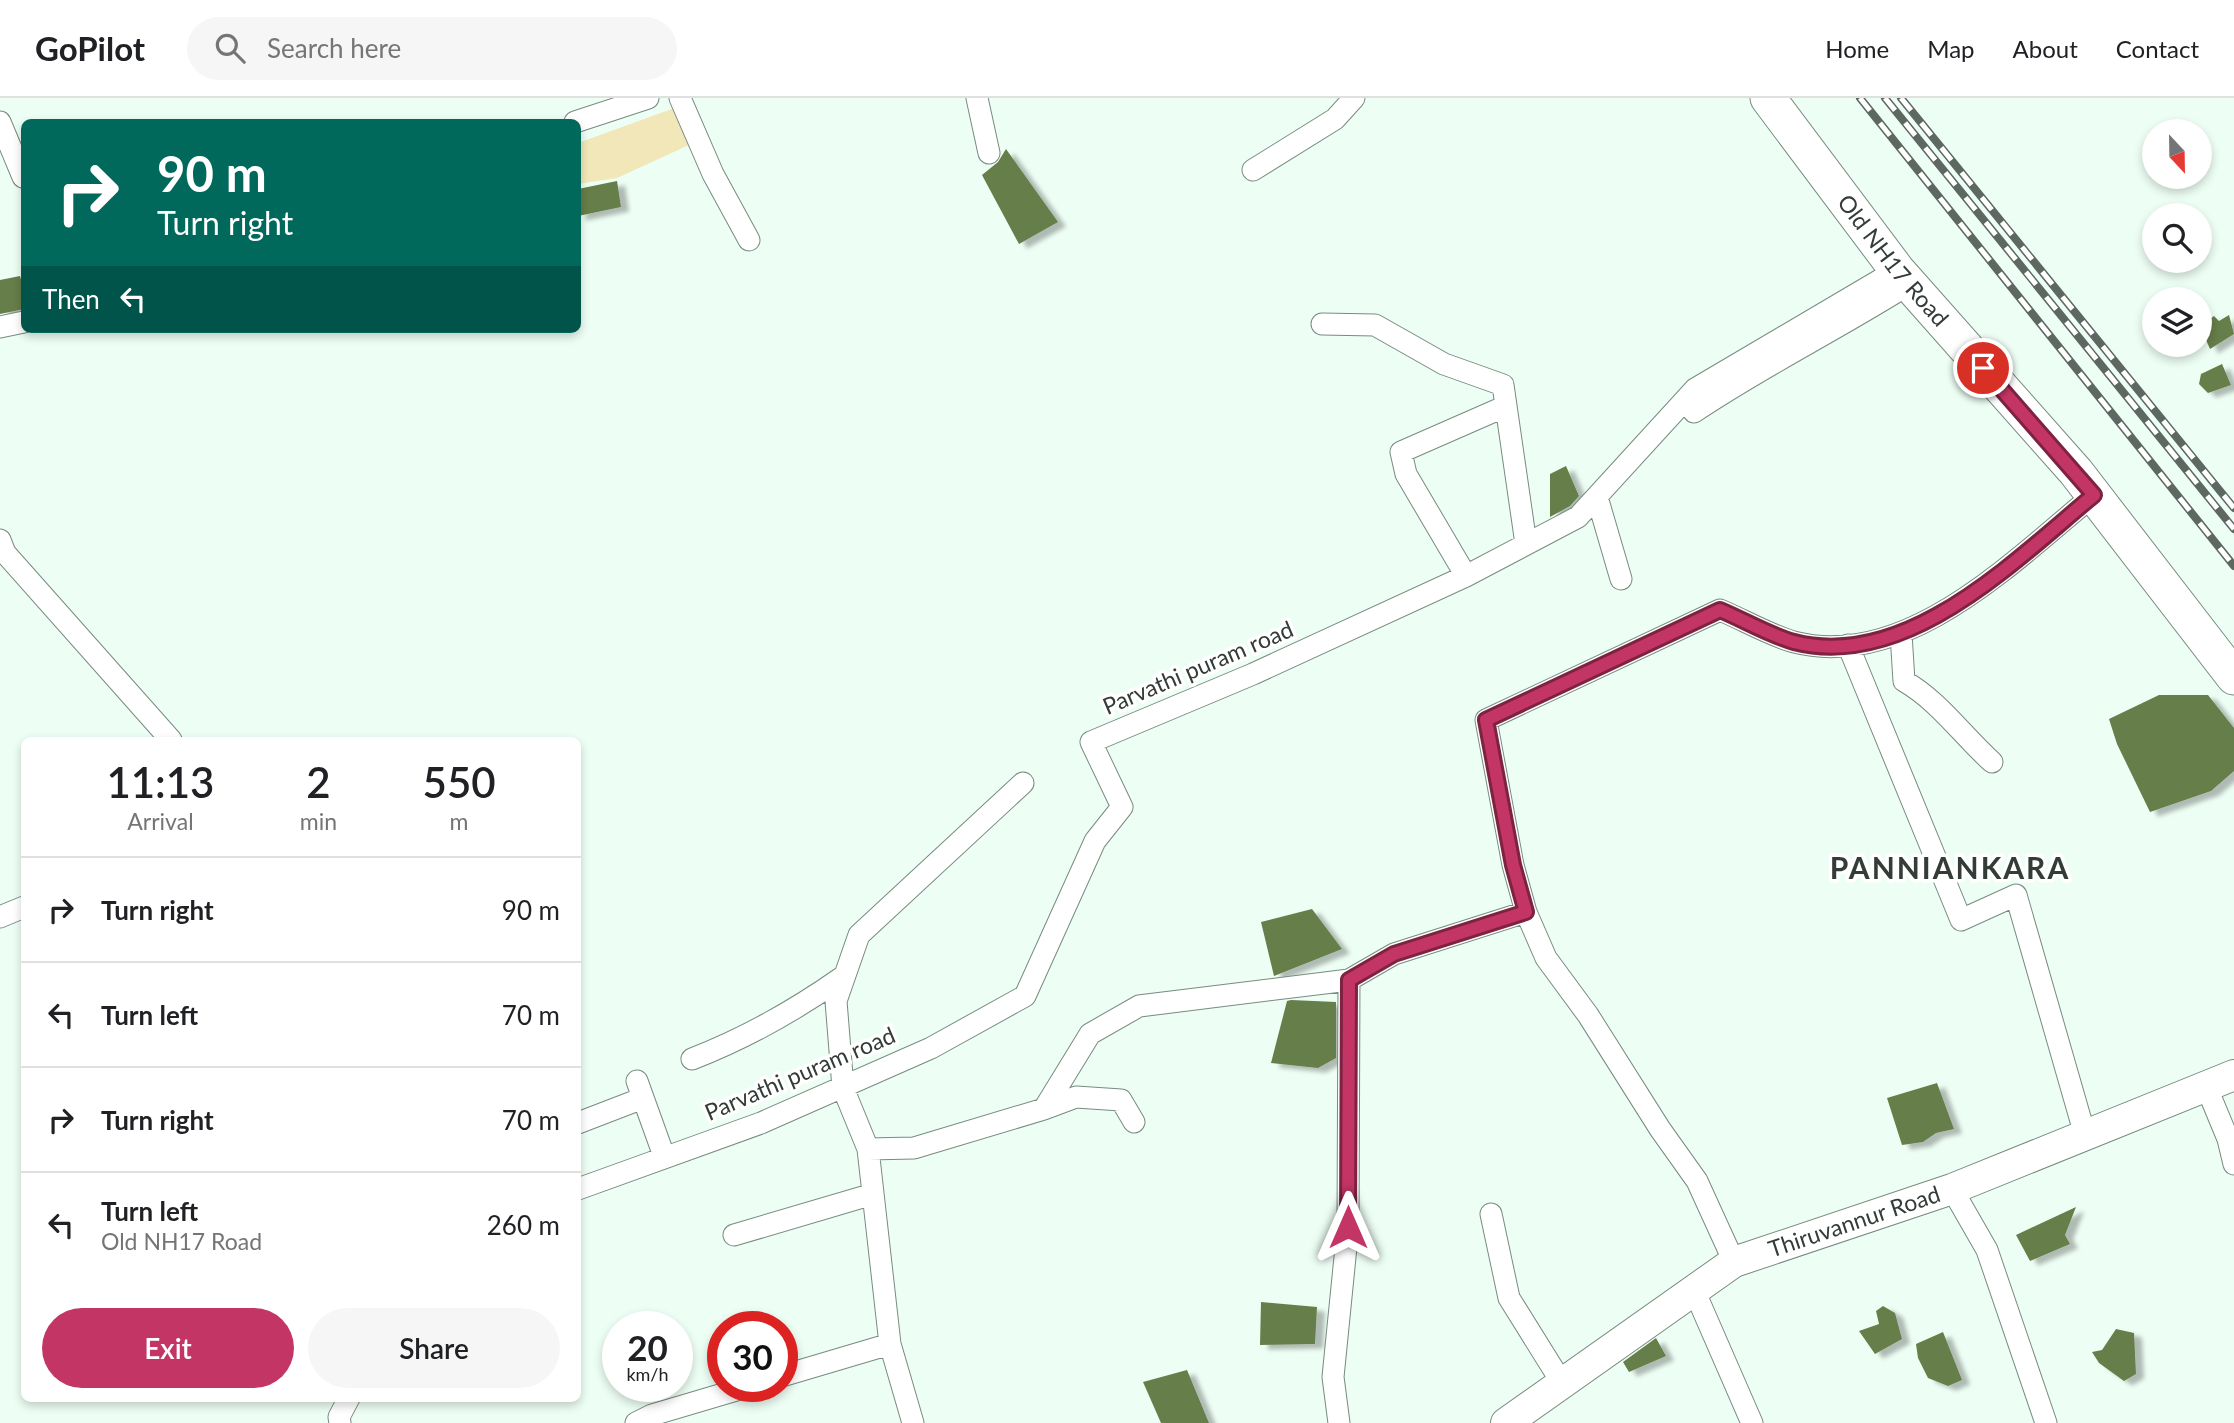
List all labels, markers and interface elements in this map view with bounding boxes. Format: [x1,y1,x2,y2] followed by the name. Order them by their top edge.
[187,17,677,80] search box
[35,28,145,68] text: GoPilot
[211,29,249,67] icon: search
[267,32,401,64] text: Search here
[1825,34,1889,63] text: Home
[1927,34,1975,63] text: Map
[2013,34,2078,63] text: About
[2116,34,2199,63] text: Contact
[2142,119,2212,189] north arrow
[2142,119,2212,357] map controls
[157,144,267,202] text: 90 m
[42,147,133,238] icon: right
[1832,189,1955,331] street label: Old NH17 Road
[157,203,293,242] text: Turn right
[2142,203,2212,273] button: search
[114,280,152,318] icon: left
[42,283,100,315] text: Then
[2142,287,2212,357] button: layers
[1953,338,2013,398] pin
[1964,349,2002,387] icon: arrive
[1098,614,1297,720] street label: Parvathi puram road
[106,757,214,807] text: 11:13
[306,757,331,807] text: 2
[423,757,496,807] text: 550
[127,807,194,835] text: Arrival
[300,807,337,835] text: min
[450,807,469,835] text: m
[1830,849,2070,885] district label: PANNIANKARA
[42,891,80,929] icon: right
[101,894,214,926] text: Turn right
[502,894,560,926] text: 90 m
[42,996,80,1034] icon: left
[101,999,198,1031] text: Turn left
[502,999,560,1031] text: 70 m
[700,1020,899,1126] street label: Parvathi puram road
[42,1101,80,1139] icon: right
[101,1104,214,1136] text: Turn right
[502,1104,560,1136] text: 70 m
[1765,1179,1943,1263] street label: Thiruvannur Road
[1311,1190,1385,1264] position arrow
[101,1195,198,1227] text: Turn left
[42,1206,80,1244] icon: left
[487,1209,560,1241] text: 260 m
[101,1227,262,1255] text: Old NH17 Road
[42,1308,294,1388] button: Exit
[308,1308,560,1388] button: Share
[707,1311,798,1402] speed limit sign: 30
[627,1326,668,1368] text: 20
[626,1363,669,1385] text: km/h

